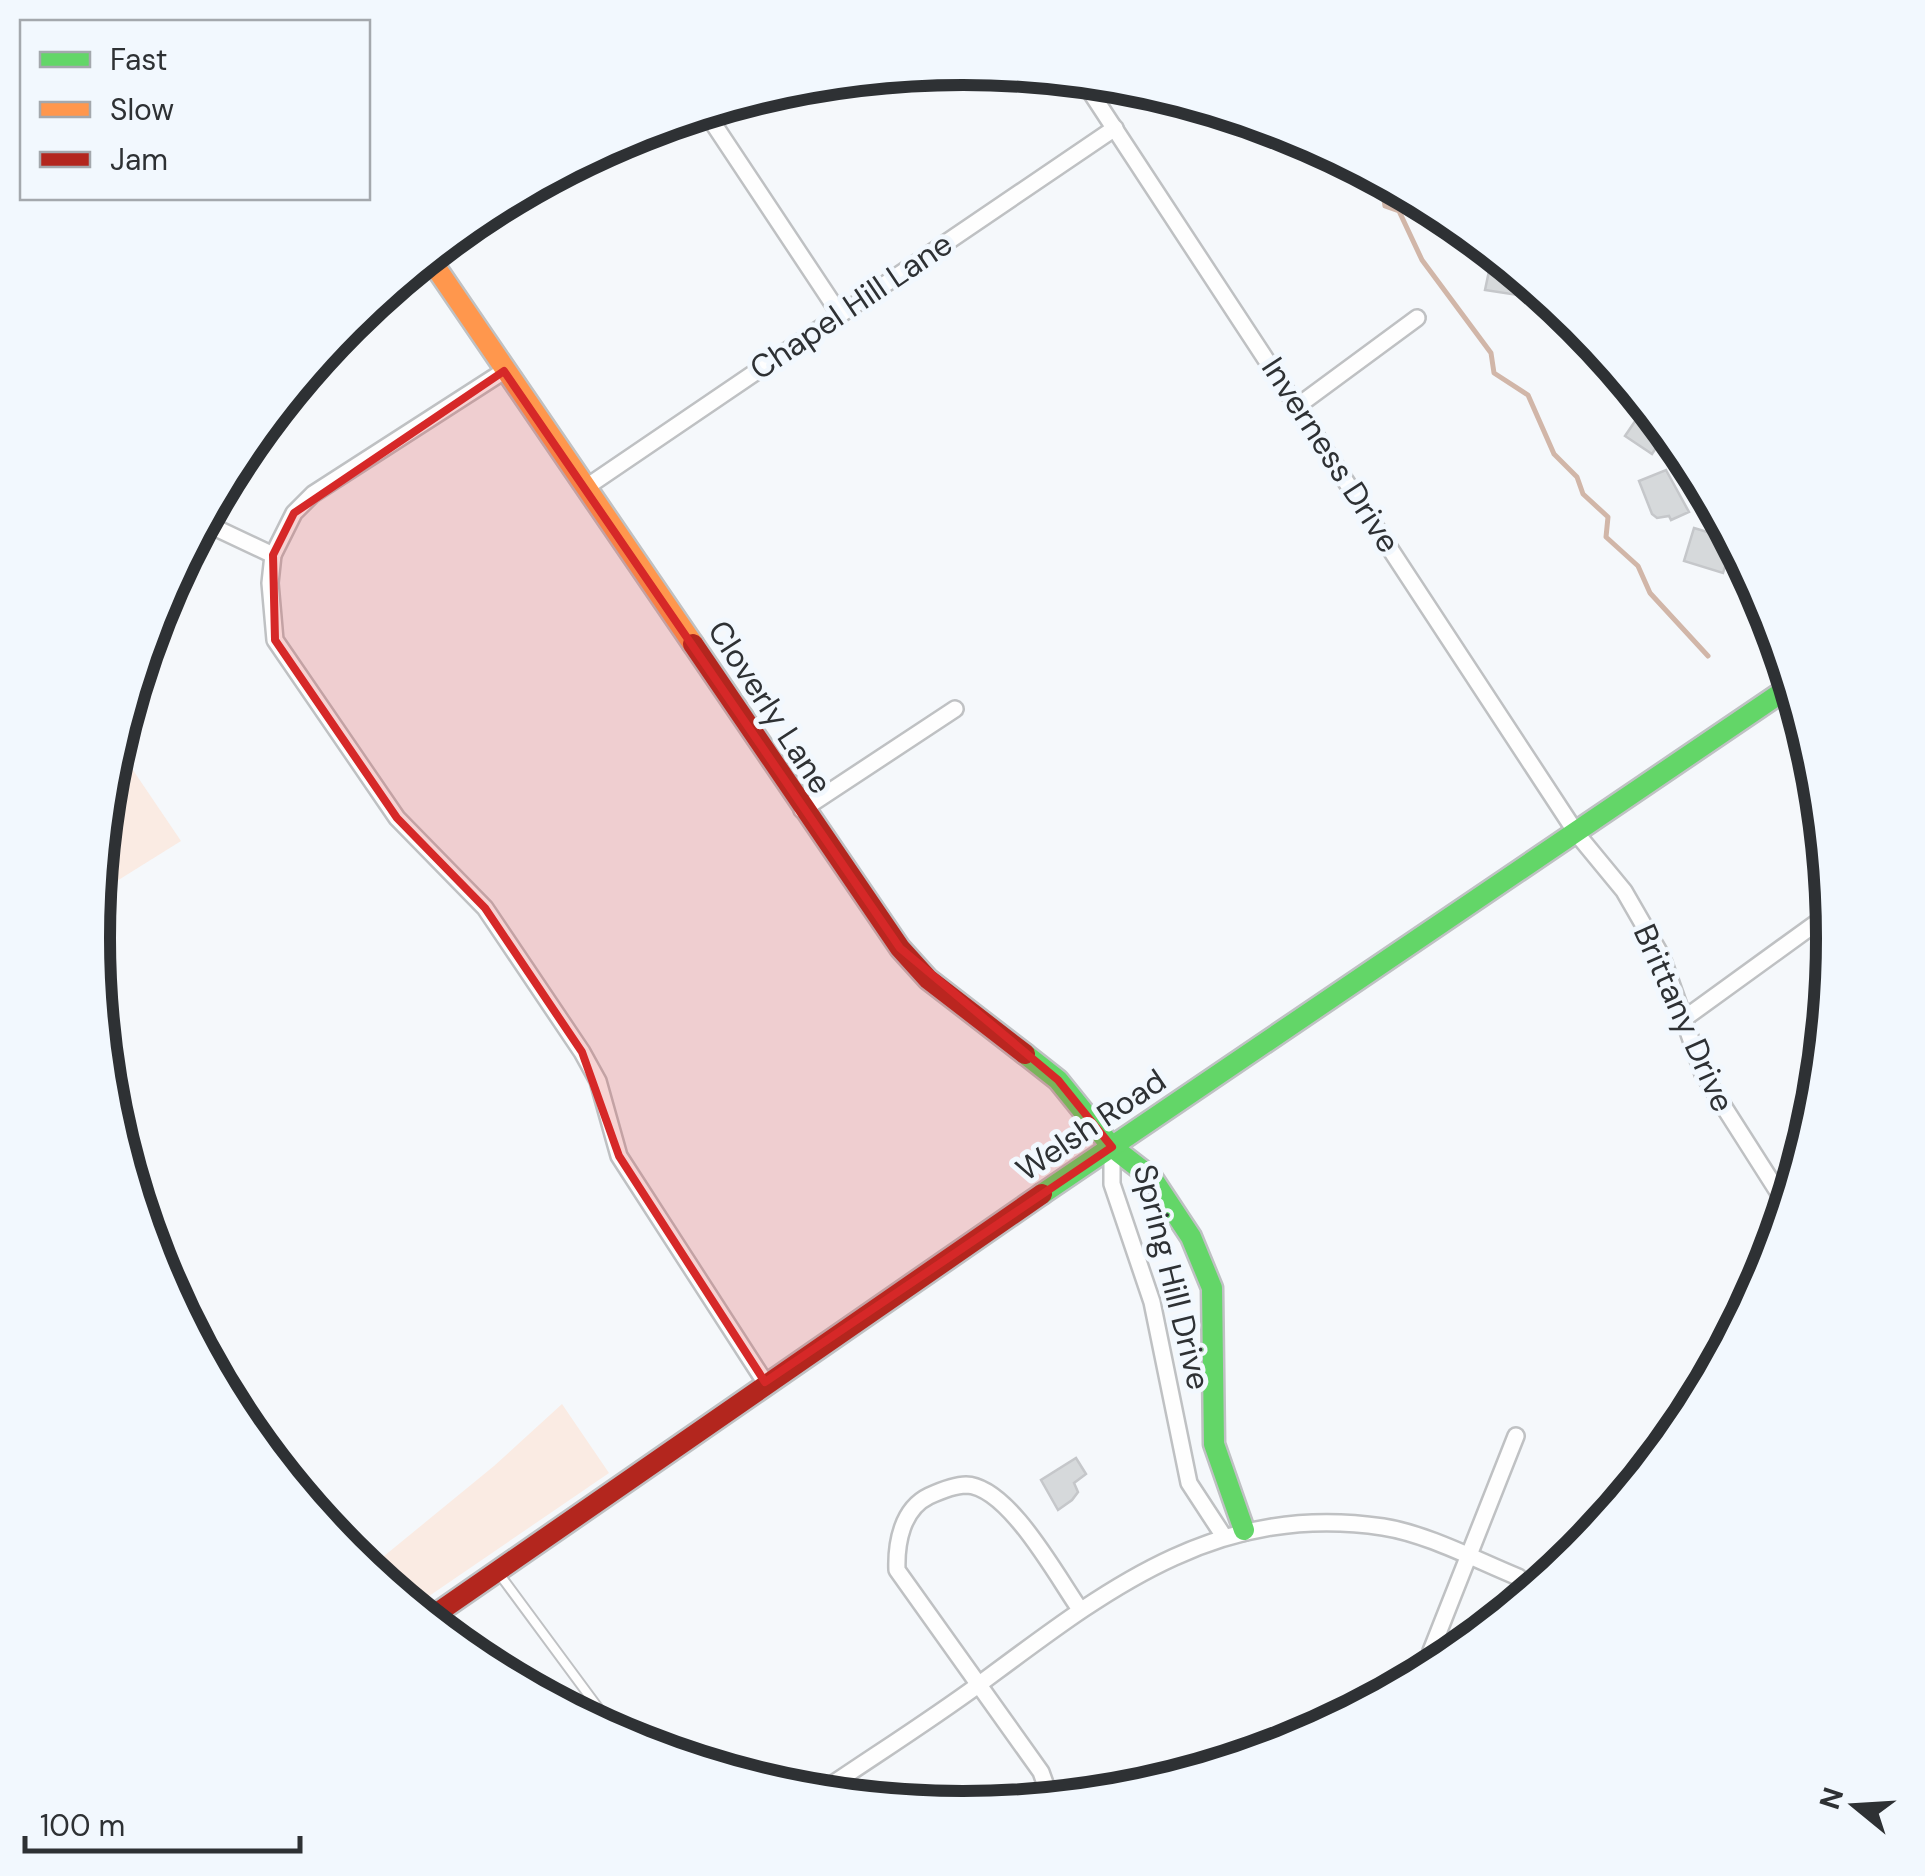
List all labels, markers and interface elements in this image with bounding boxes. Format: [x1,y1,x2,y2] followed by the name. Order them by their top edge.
[20,20,370,200] legend
[110,40,168,79] text: Fast
[110,90,174,129] text: Slow
[110,140,168,179] text: Jam
[742,223,960,389] street label: Chapel Hill Lane
[1252,349,1410,561] street label: Inverness Drive
[698,612,842,802] street label: Cloverly Lane
[1624,918,1744,1118] street label: Brittany Drive
[1008,1059,1174,1191] street label: Welsh Road
[1124,1160,1220,1394] street label: Spring Hill Drive
[1805,1756,1905,1856] north arrow
[1811,1783,1852,1814] text: N
[25,1791,300,1853] scale bar
[40,1806,125,1845] text: 100 m

